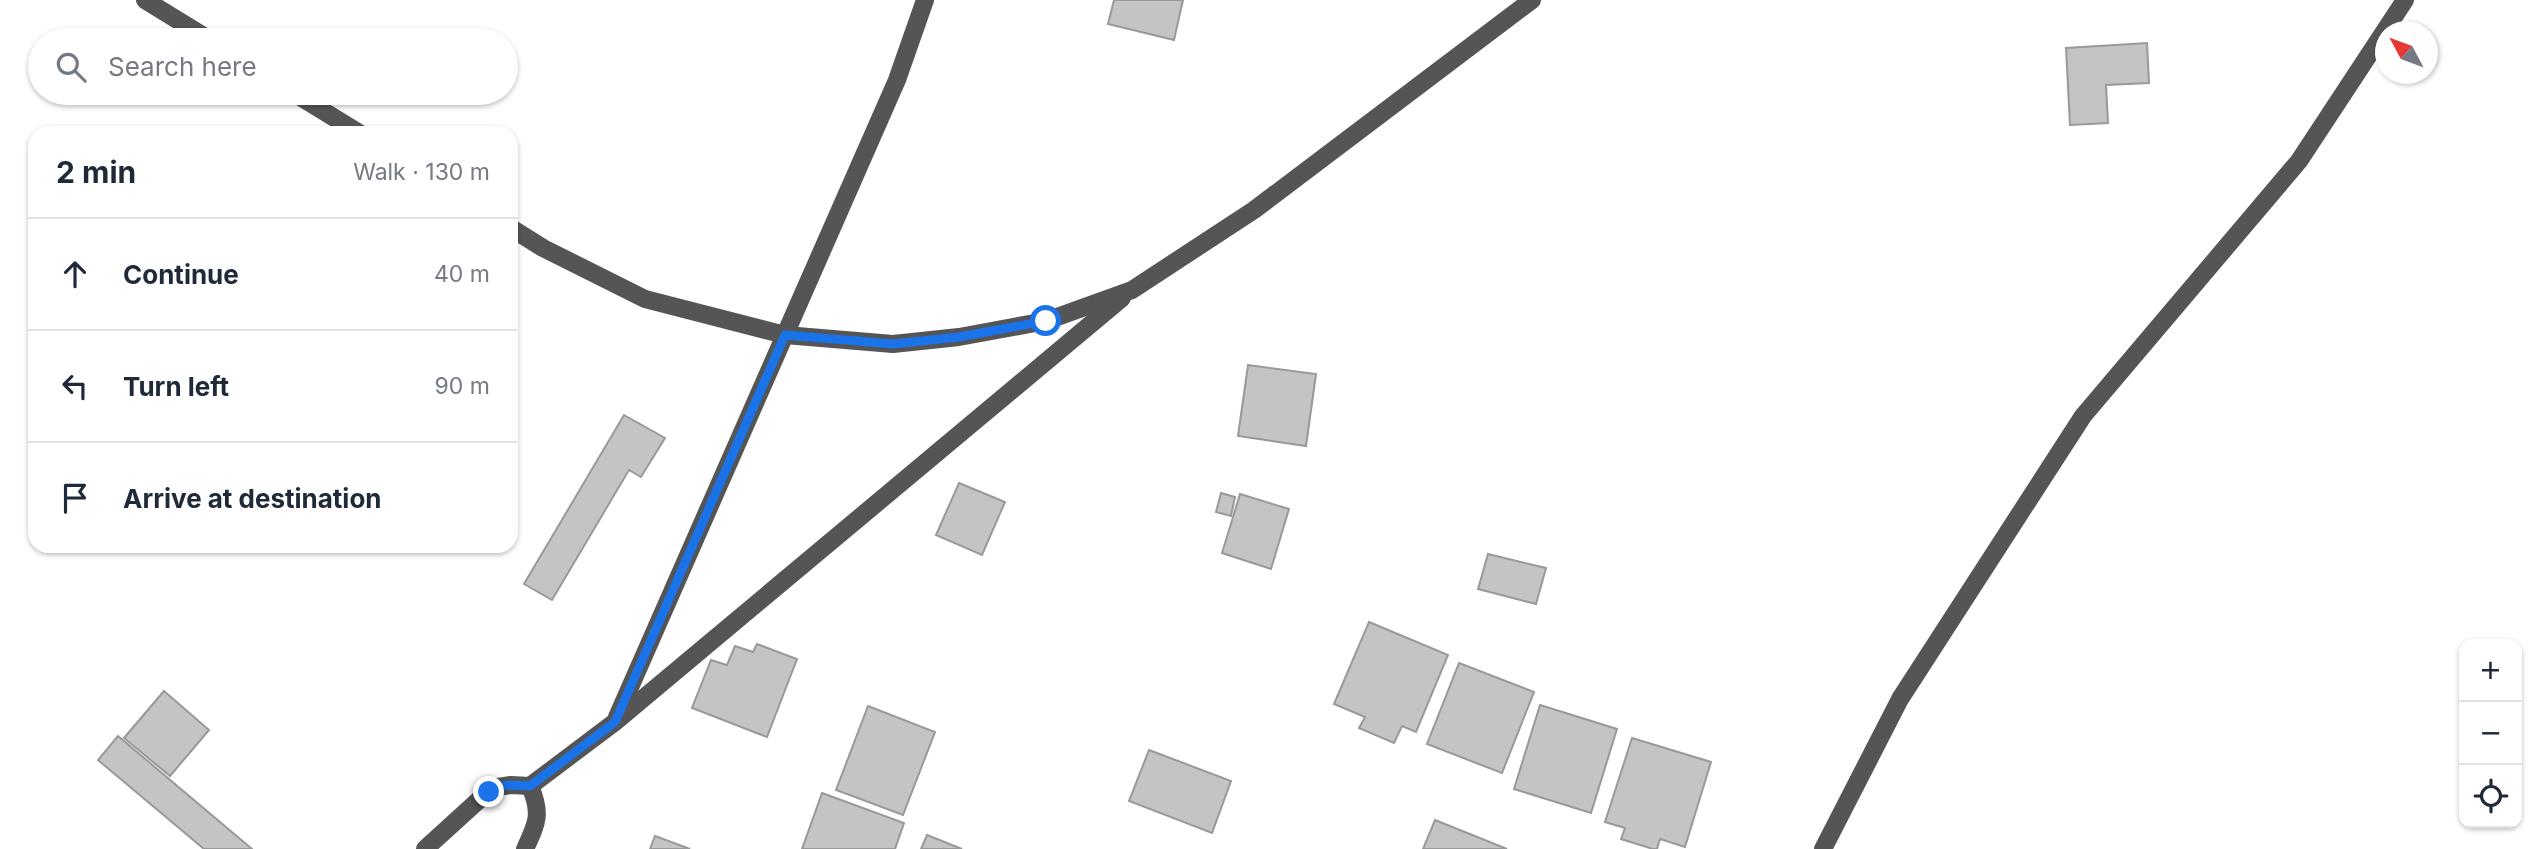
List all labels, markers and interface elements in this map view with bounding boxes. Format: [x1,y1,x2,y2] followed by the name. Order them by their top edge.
[2375,21,2438,84] north arrow
[28,28,518,105] search box
[52,48,90,86] icon: search
[108,51,257,82] text: Search here
[56,154,136,190] text: 2 min
[353,158,490,186] text: Walk · 130 m
[56,255,94,293] icon: ahead
[123,259,239,290] text: Continue
[434,260,490,288] text: 40 m
[1030,305,1061,336] route start
[56,367,94,405] icon: left
[123,371,229,402] text: Turn left
[435,372,490,400] text: 90 m
[56,479,94,517] icon: arrive
[123,483,382,514] text: Arrive at destination
[2459,639,2522,828] map controls
[2459,639,2522,702] button: +
[2459,702,2522,765] button: −
[2459,765,2522,828] button: locate
[473,776,504,807] route end

